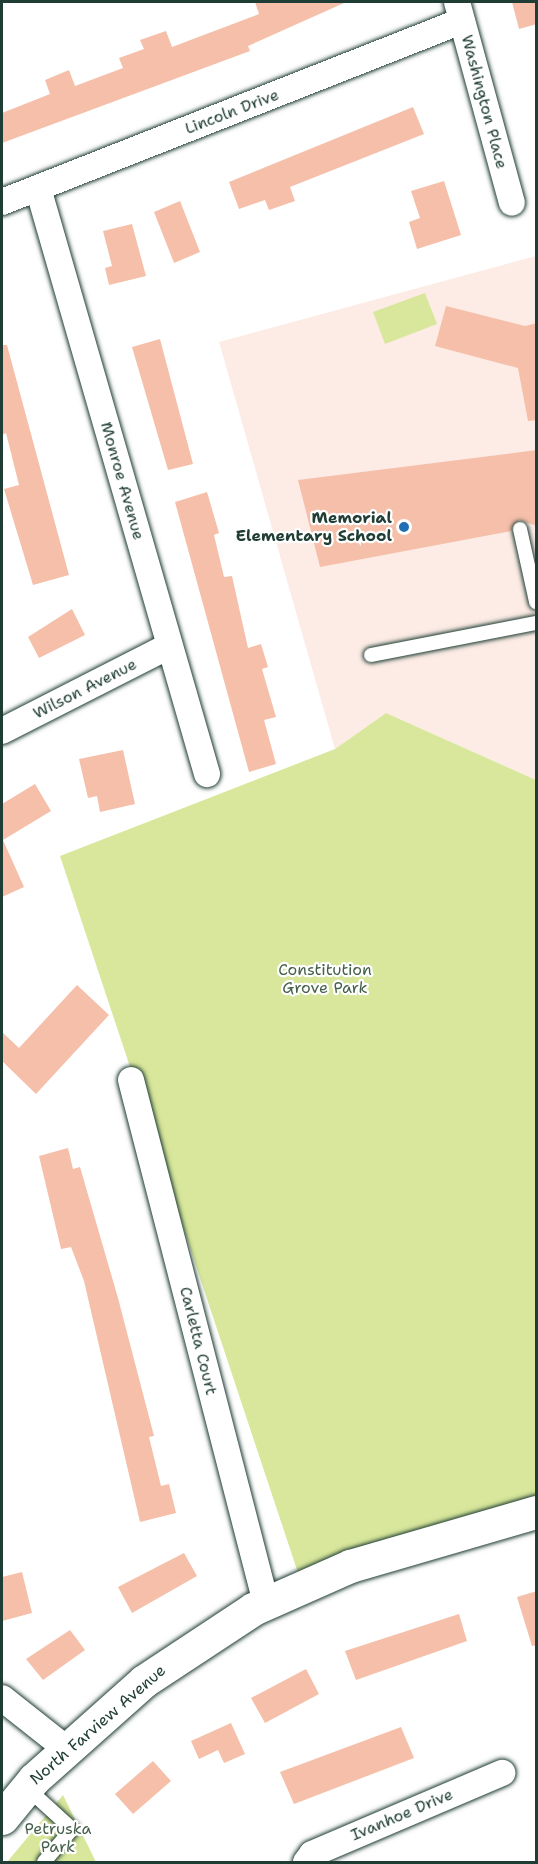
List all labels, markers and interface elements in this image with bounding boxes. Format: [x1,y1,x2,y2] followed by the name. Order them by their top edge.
[457,33,511,171] street label: Washington Place
[182,85,282,139] street label: Lincoln Drive
[96,420,148,542] street label: Monroe Avenue
[236,508,392,546] place label: Memorial Elementary School
[397,520,411,534] marker: Memorial Elementary School
[30,655,140,723] street label: Wilson Avenue
[278,960,372,998] park label: Constitution Grove Park
[175,1285,221,1397] street label: Carletta Court
[26,1661,170,1789] street label: North Farview Avenue
[348,1785,456,1845] street label: Ivanhoe Drive
[25,1819,91,1857] park label: Petruska Park

